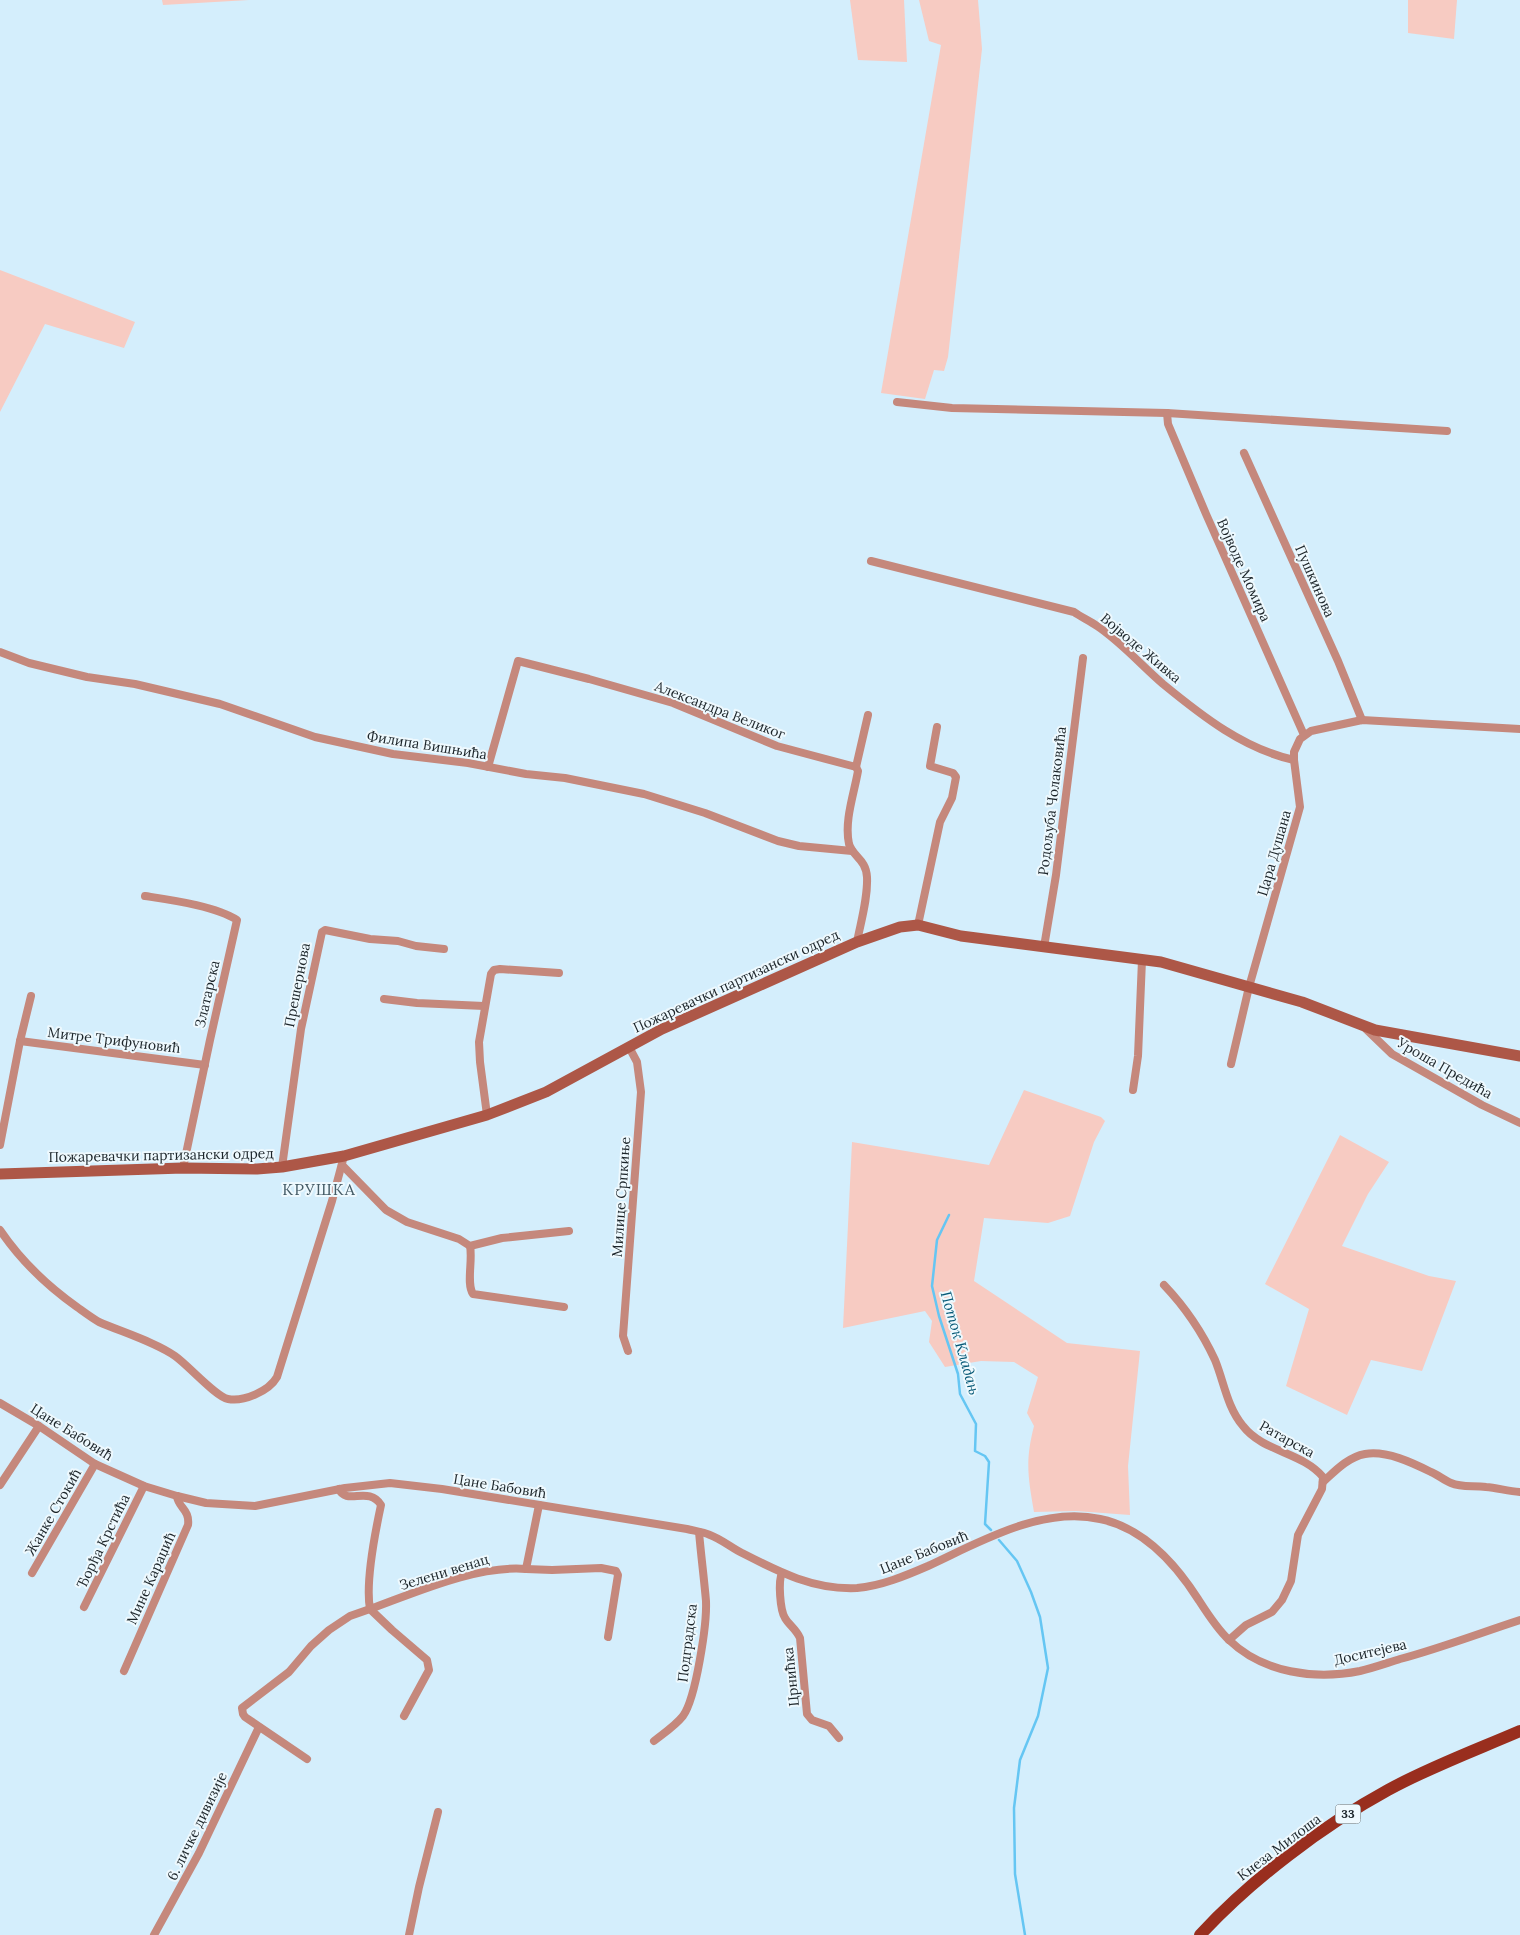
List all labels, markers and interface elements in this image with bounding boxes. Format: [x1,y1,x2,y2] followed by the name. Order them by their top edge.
[1213,515,1275,625] street label: Војводе Момира
[1291,542,1339,620] street label: Пушкинова
[1097,609,1185,687] street label: Војводе Живка
[651,677,788,743] street label: Александра Великог
[1034,725,1070,877] street label: Родољуба Чолаковића
[366,727,488,763] street label: Филипа Вишњића
[1253,808,1295,898] street label: Цара Душана
[630,925,842,1037] street label: Пожаревачки партизански одред
[280,941,314,1029] street label: Прешернова
[190,958,224,1030] street label: Златарска
[46,1023,182,1057] street label: Митре Трифуновић
[1393,1033,1496,1103] street label: Уроша Предића
[608,1136,634,1258] street label: Милице Српкиње
[48,1144,274,1166] street label: Пожаревачки партизански одред
[282,1179,356,1199] district label: КРУШКА
[937,1289,984,1397] water label: Поток Кладањ
[27,1399,117,1465] street label: Цане Бабовић
[1256,1416,1318,1462] street label: Ратарска
[21,1465,85,1559] street label: Жанке Стокић
[452,1470,548,1502] street label: Цане Бабовић
[72,1491,134,1591] street label: Ђорђа Крстића
[877,1526,971,1578] street label: Цане Бабовић
[122,1529,180,1627] street label: Мине Караџић
[397,1550,491,1594] street label: Зелени венац
[673,1603,701,1683] street label: Подградска
[1332,1635,1408,1669] street label: Доситејева
[779,1646,803,1708] street label: Црнићка
[163,1768,231,1883] street label: 6. личке дивизије
[1336,1805,1360,1824] road number: 33
[1234,1810,1324,1884] street label: Кнеза Милоша

